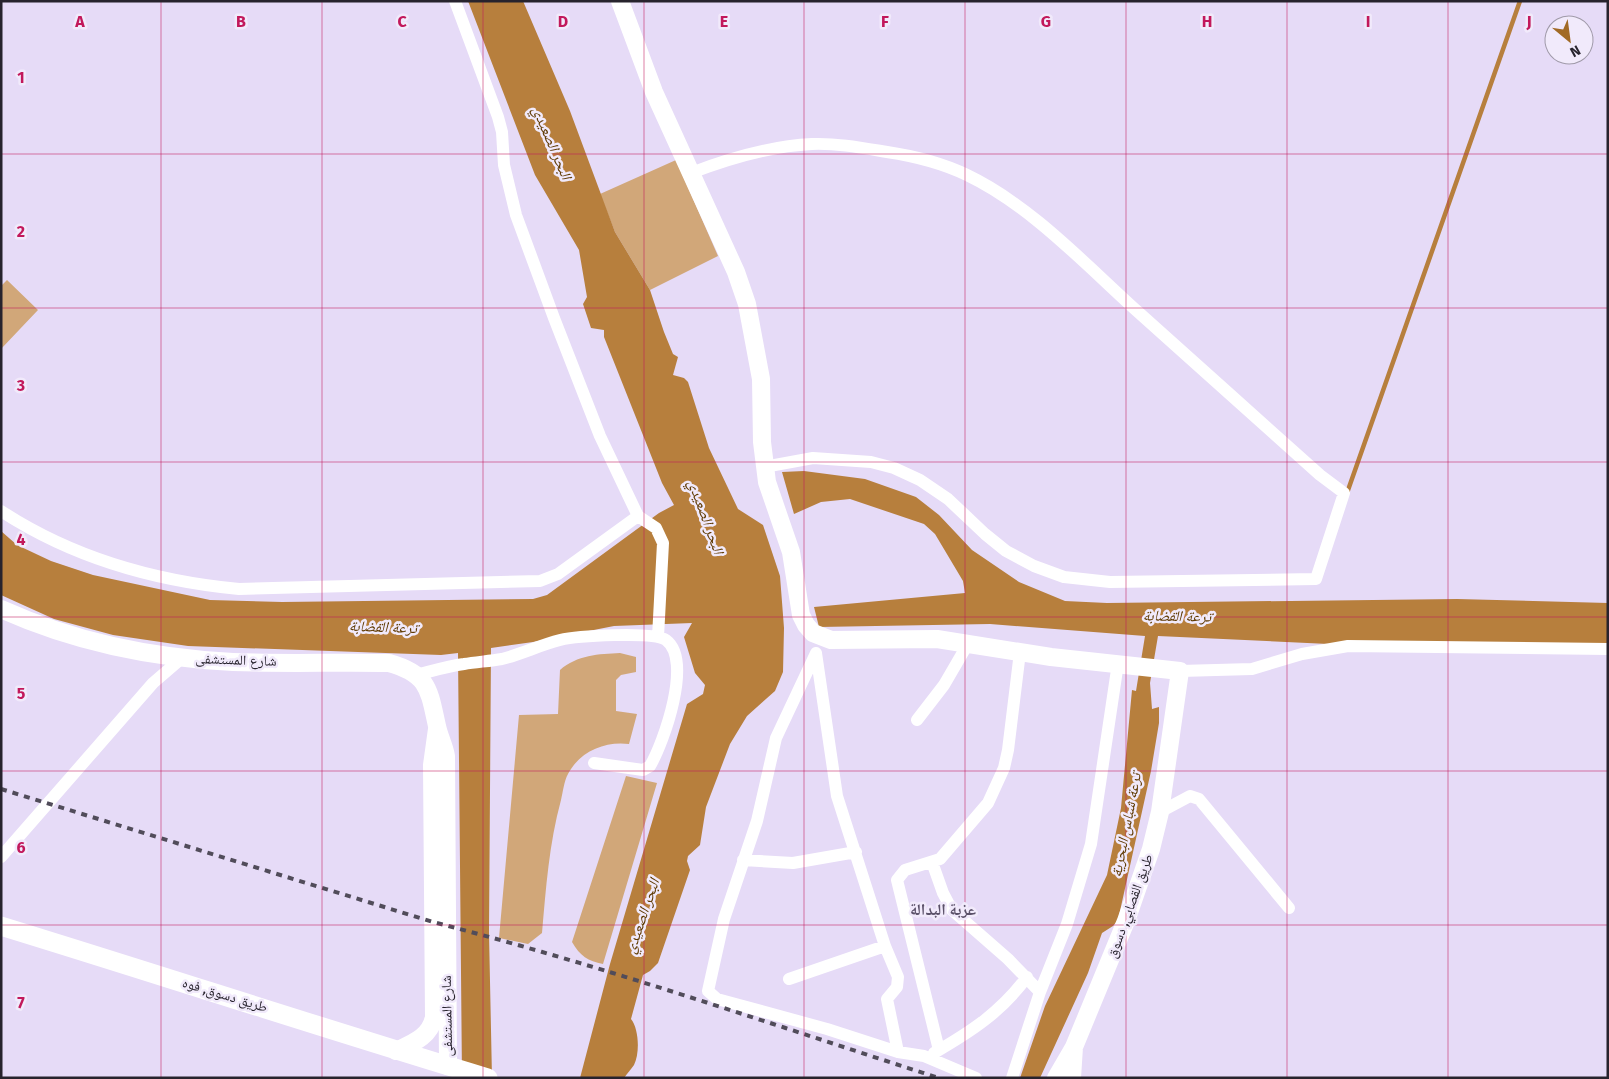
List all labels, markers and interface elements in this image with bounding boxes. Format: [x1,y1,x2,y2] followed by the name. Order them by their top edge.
[74,12,85,31] text: A
[236,12,246,31] text: B
[397,12,407,31] text: C
[558,12,568,31] text: D
[720,12,728,31] text: E
[881,12,889,31] text: F
[1041,12,1051,31] text: G
[1202,12,1212,31] text: H
[1366,12,1370,31] text: I
[1525,12,1532,31] text: J
[1544,15,1594,65] north arrow
[1567,41,1583,61] text: N
[17,68,25,87] text: 1
[526,104,576,185] water label: البحر الصعيدي
[17,222,25,241] text: 2
[16,376,25,395] text: 3
[682,478,728,559] water label: البحر الصعيدي
[16,530,26,549] text: 4
[1143,606,1215,626] water label: ترعة القضابة
[349,617,421,637] water label: ترعة القضابة
[195,650,277,671] street label: شارع المستشفى
[17,684,26,703] text: 5
[1107,768,1146,879] water label: ترعة شباس البحرية
[16,838,26,857] text: 6
[1103,852,1159,961] street label: طريق القصابي, دسوق
[621,875,666,956] water label: البحر الصعيدي
[910,900,976,919] district label: عزبة البدالة
[180,974,270,1017] street label: طريق دسوق, فوه
[438,975,457,1057] street label: شارع المستشفى
[17,993,25,1012] text: 7

